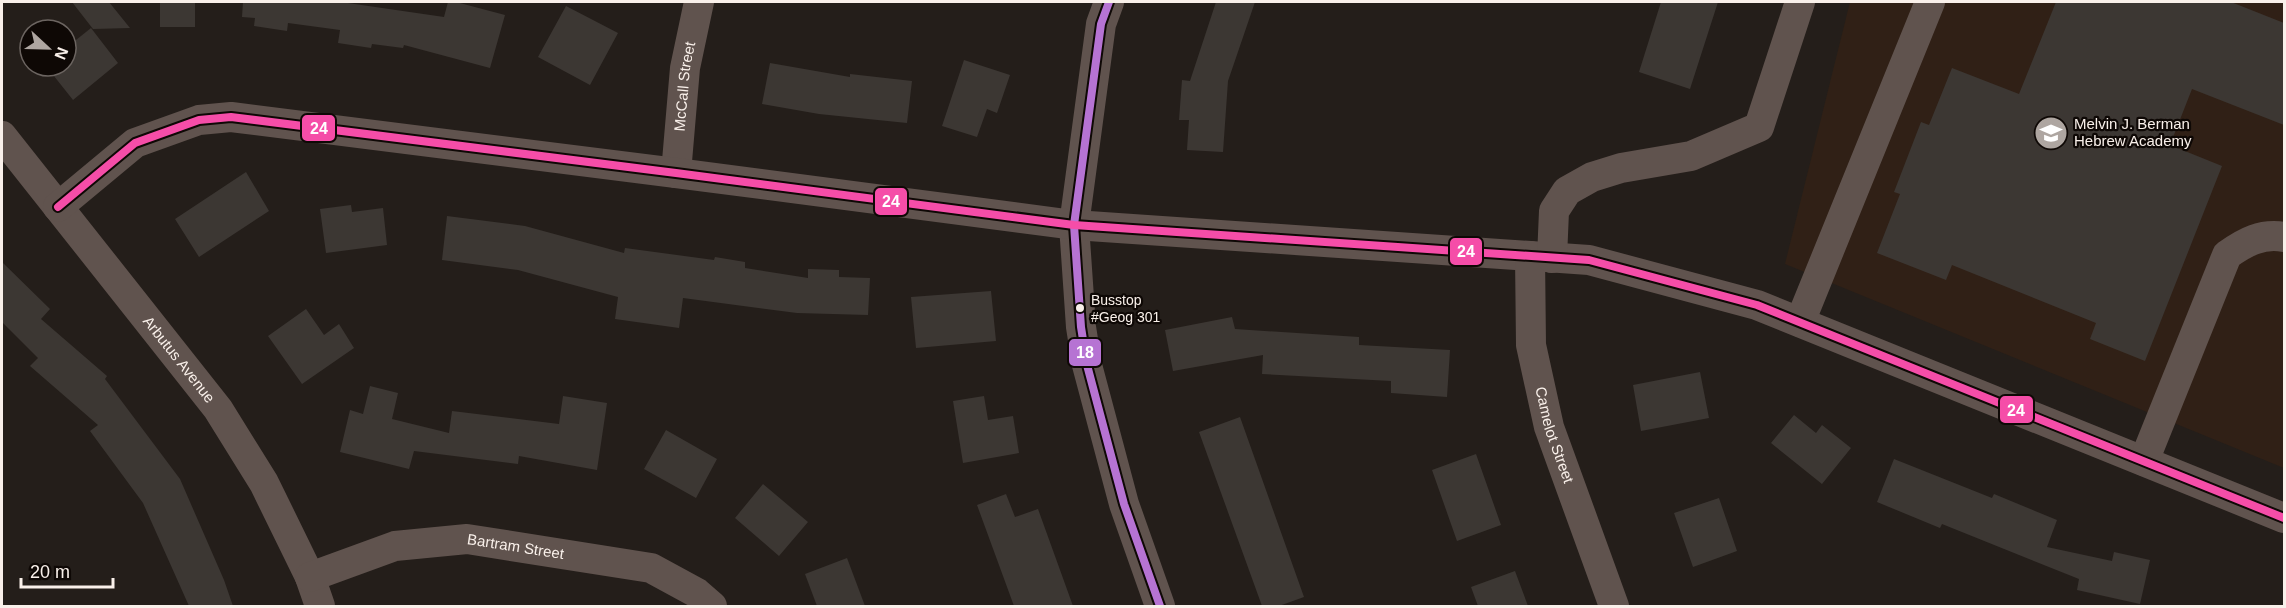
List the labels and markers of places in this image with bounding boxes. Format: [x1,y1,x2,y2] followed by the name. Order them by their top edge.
[2033,115,2069,151] school or university icon: Melvin J. Berman Hebrew Academy
[2074,115,2192,149] place label: Melvin J. Berman Hebrew Academy
[1091,292,1160,325] place label: Busstop #Geog 301
[1074,302,1086,314] marker: Busstop #Geog 301

